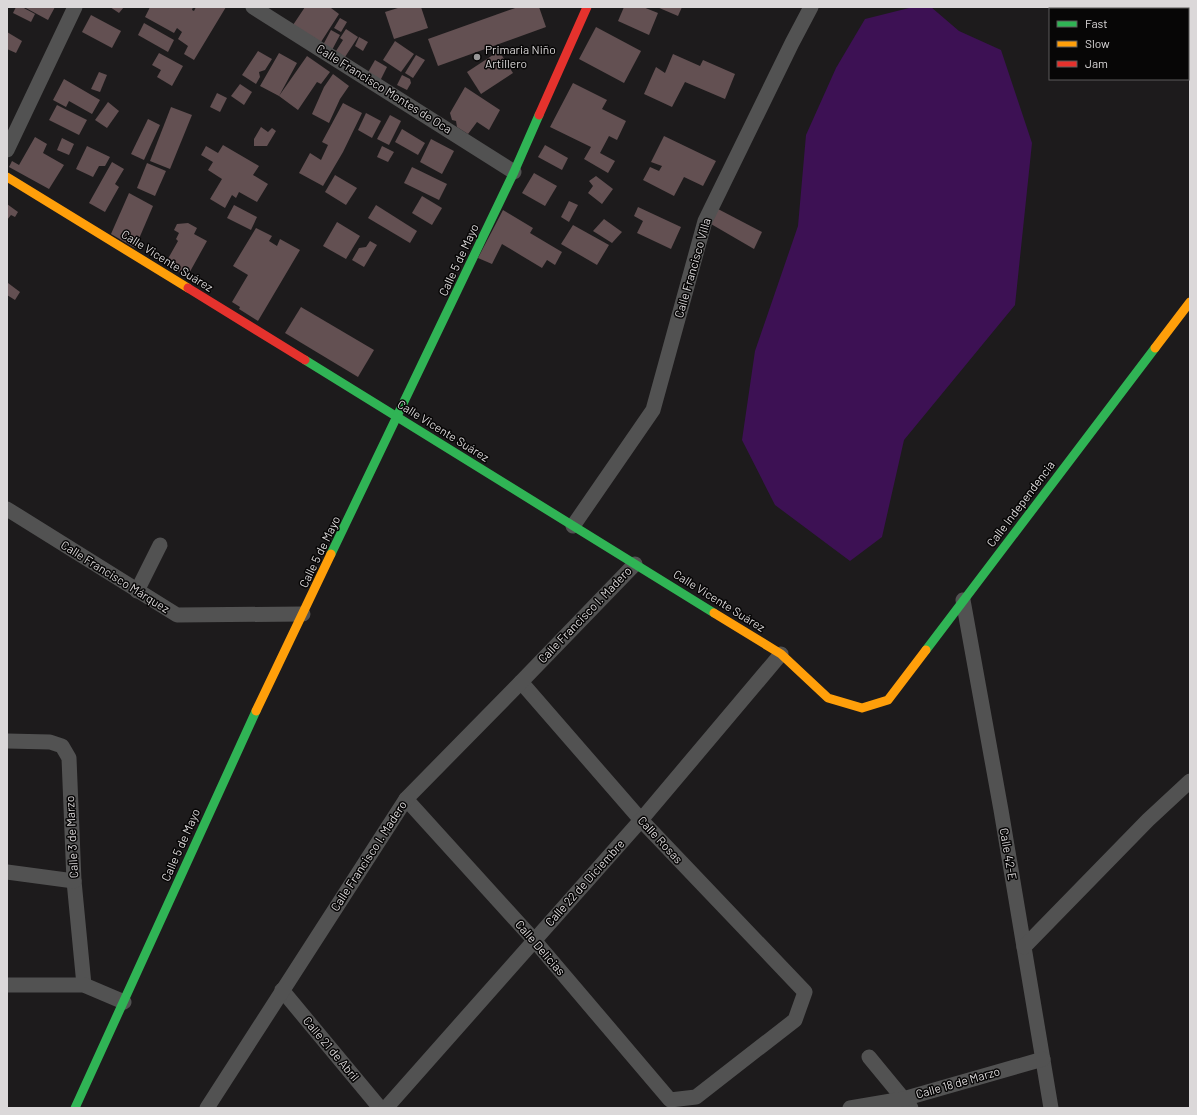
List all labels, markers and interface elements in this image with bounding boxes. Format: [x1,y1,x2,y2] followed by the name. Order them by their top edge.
[1049,8,1189,80] legend
[1085,16,1108,30] text: Fast
[1085,36,1110,50] text: Slow
[314,41,455,136] street label: Calle Francisco Montes de Oca
[485,42,556,70] place label: Primaria Niño Artillero
[472,52,482,62] marker: Primaria Niño Artillero
[1085,56,1108,70] text: Jam
[671,216,713,319] street label: Calle Francisco Villa
[435,221,481,298] street label: Calle 5 de Mayo
[119,226,216,294] street label: Calle Vicente Suárez
[395,396,492,464] street label: Calle Vicente Suárez
[983,458,1057,549] street label: Calle Independencia
[296,513,343,590] street label: Calle 5 de Mayo
[59,537,172,615] street label: Calle Francisco Márquez
[535,563,634,665] street label: Calle Francisco I. Madero
[671,566,768,634] street label: Calle Vicente Suárez
[62,795,80,879] street label: Calle 3 de Marzo
[327,798,409,913] street label: Calle Francisco I. Madero
[158,806,202,883] street label: Calle 5 de Mayo
[635,813,686,866] street label: Calle Rosas
[998,827,1020,881] street label: Calle 42-E
[542,836,627,928] street label: Calle 22 de Diciembre
[513,917,569,978] street label: Calle Delicias
[301,1013,363,1083] street label: Calle 21 de Abril
[914,1063,1001,1101] street label: Calle 18 de Marzo

